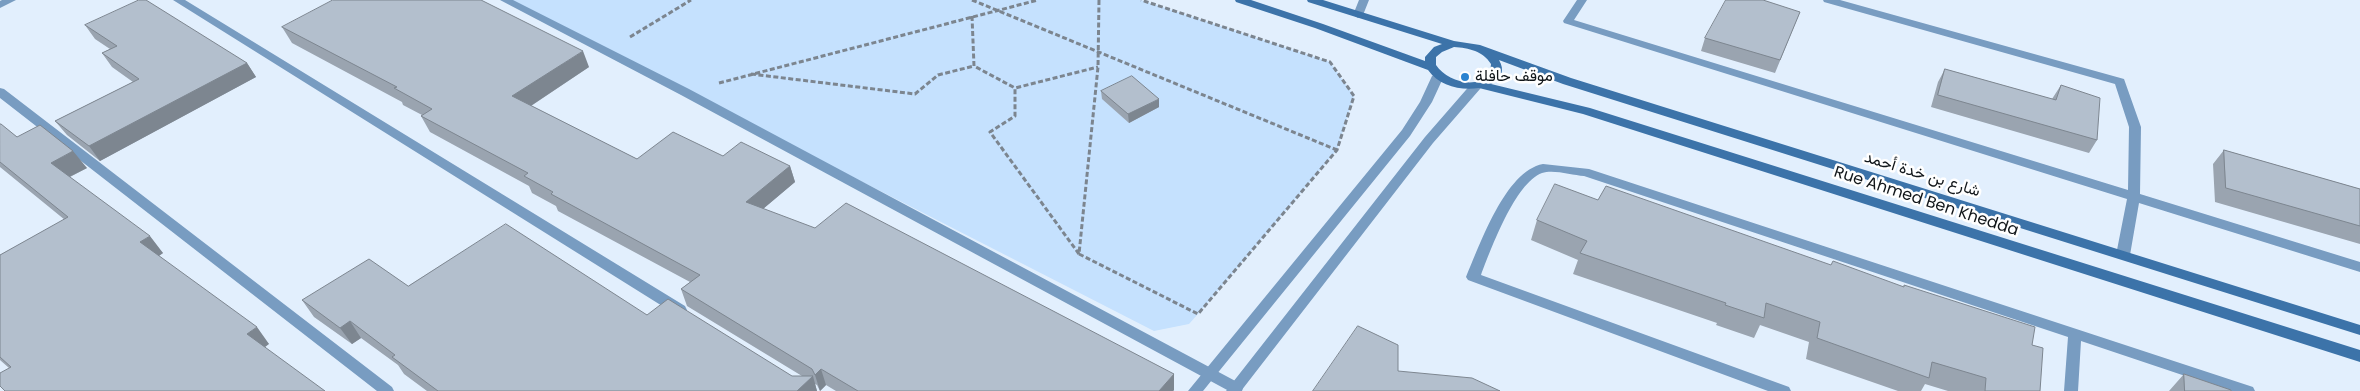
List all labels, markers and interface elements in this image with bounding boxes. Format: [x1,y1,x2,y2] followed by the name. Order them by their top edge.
[1475,67,1553,87] place label: موقف حافلة
[1459,71,1471,83] marker: موقف حافلة
[1862,148,1982,202] street label: شارع بن خدة أحمد
[1831,163,2021,241] street label: Rue Ahmed Ben Khedda

